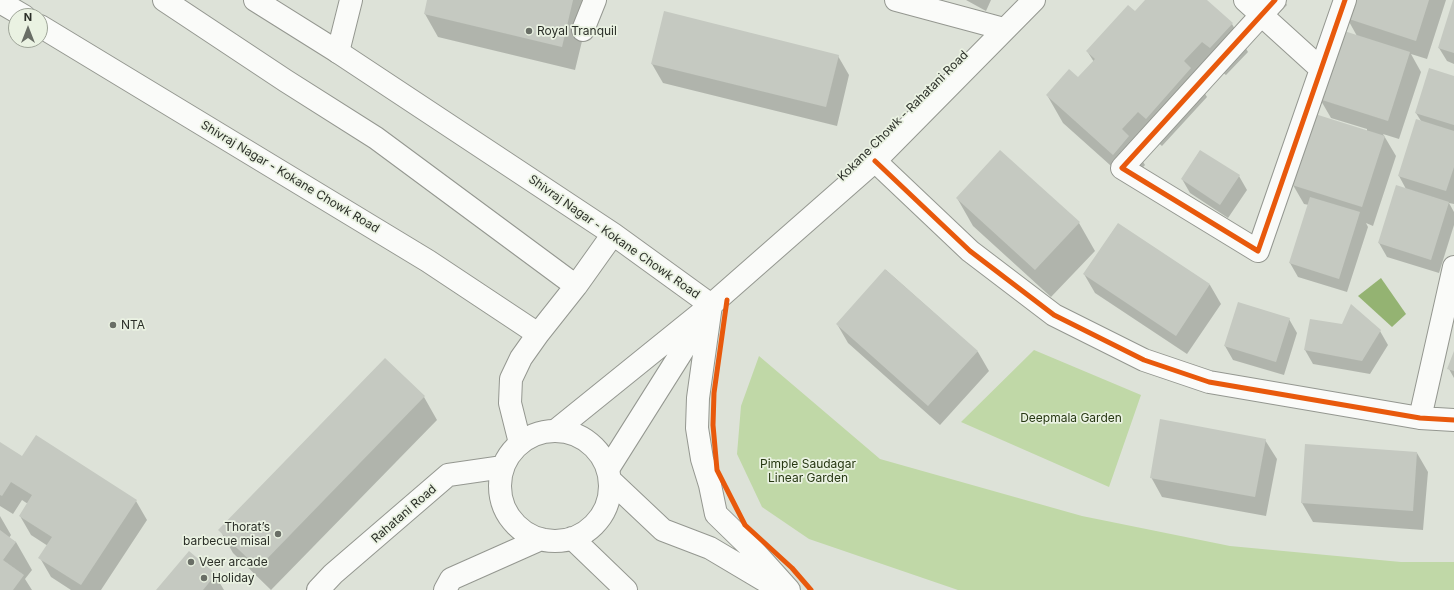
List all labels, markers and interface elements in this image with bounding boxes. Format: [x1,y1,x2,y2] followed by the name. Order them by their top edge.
[8,8,48,48] north arrow
[24,10,32,24] text: N
[537,24,617,38] place label: Royal Tranquil
[524,26,534,36] marker: Royal Tranquil
[835,48,971,184] street label: Kokane Chowk - Rahatani Road
[198,118,382,236] street label: Shivraj Nagar - Kokane Chowk Road
[526,172,702,302] street label: Shivraj Nagar - Kokane Chowk Road
[121,318,145,332] place label: NTA
[108,320,118,330] marker: NTA
[1020,411,1122,425] park label: Deepmala Garden
[760,457,856,485] park label: Pimple Saudagar Linear Garden
[369,482,439,546] street label: Rahatani Road
[183,520,270,548] place label: Thorat’s barbecue misal
[273,529,283,539] marker: Thorat’s barbecue misal
[199,555,268,569] place label: Veer arcade
[186,557,196,567] marker: Veer arcade
[212,571,255,585] place label: Holiday
[199,573,209,583] marker: Holiday

